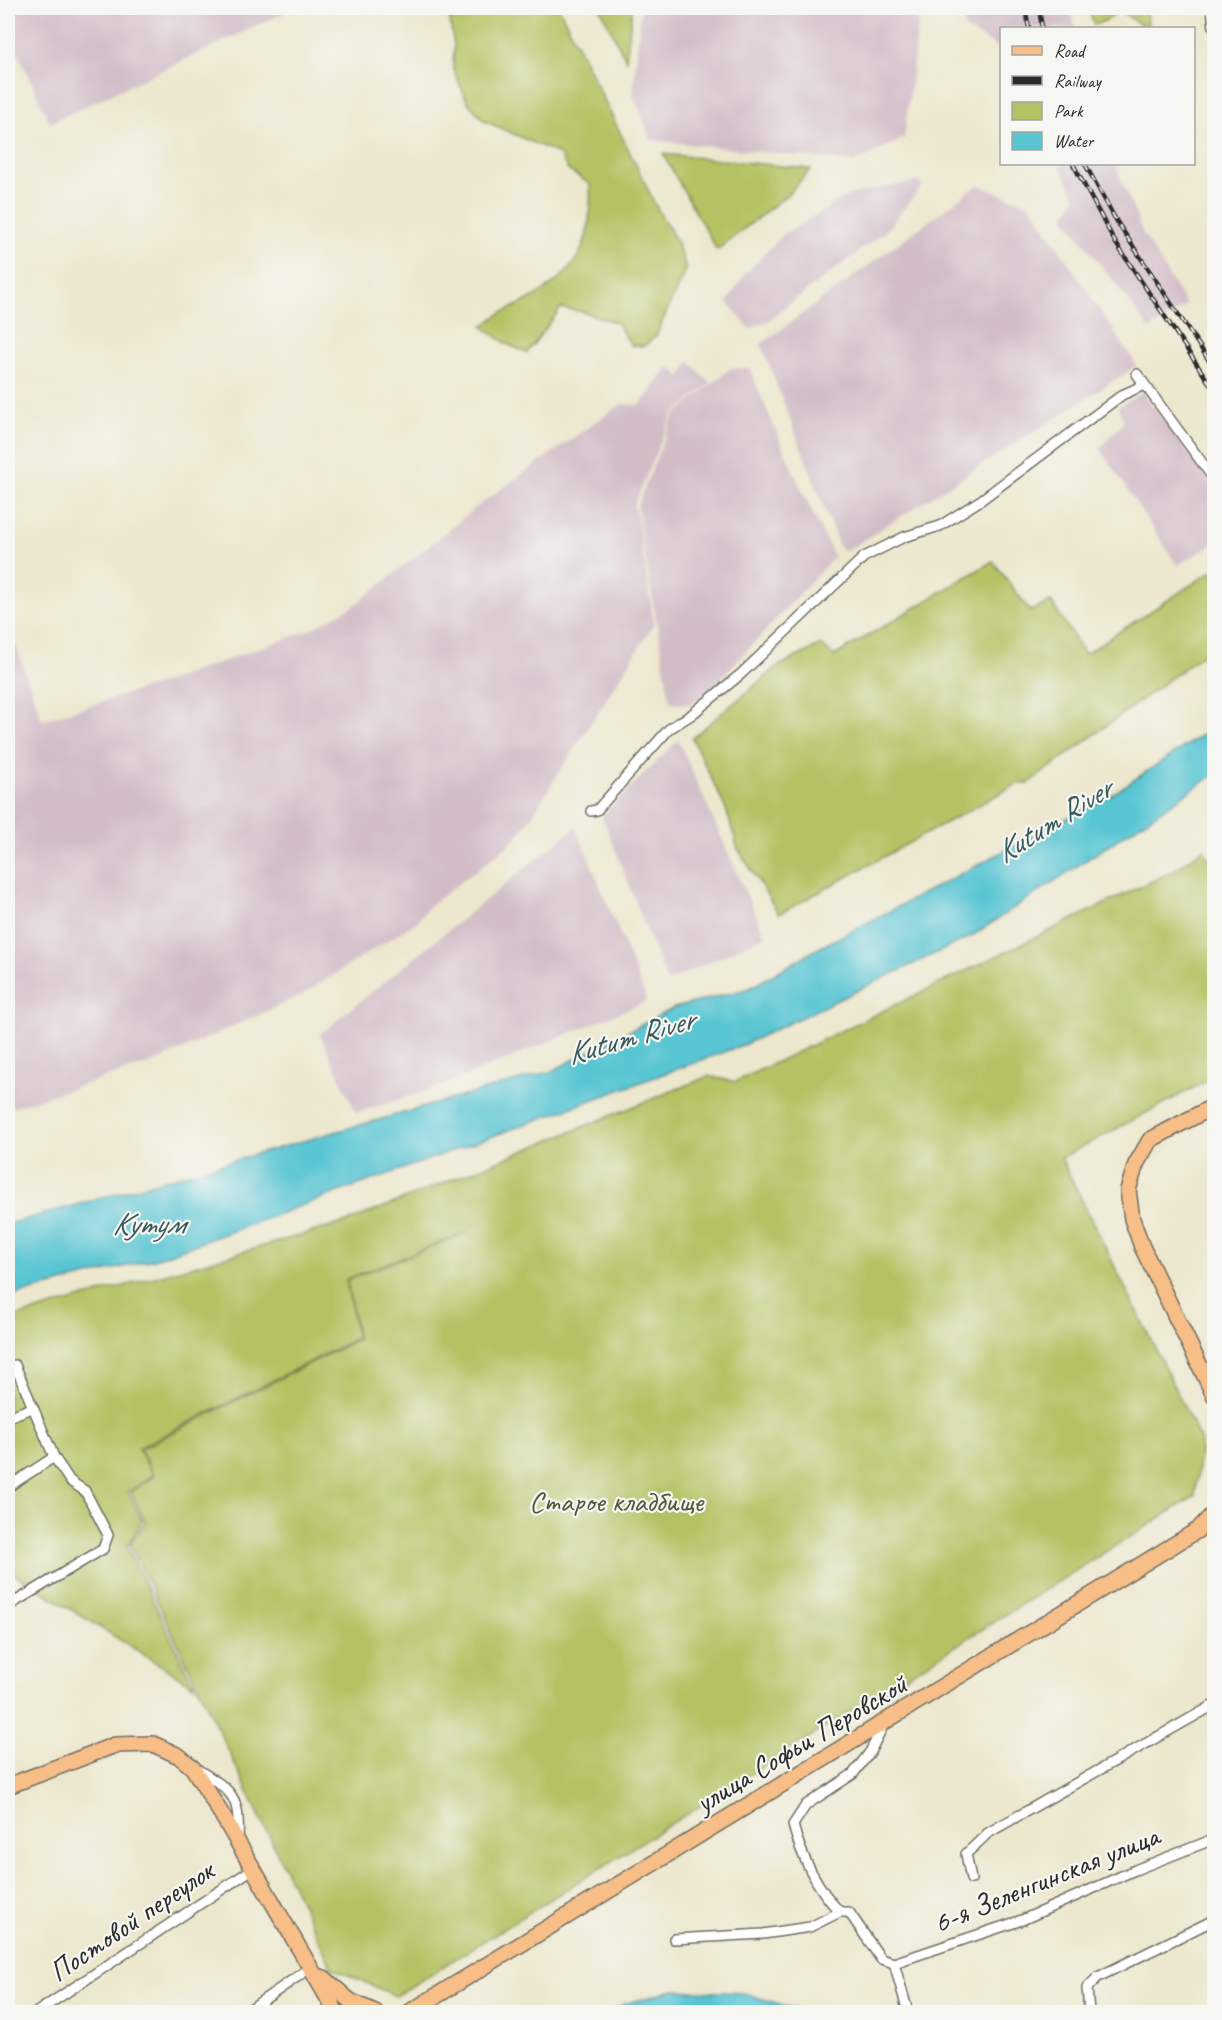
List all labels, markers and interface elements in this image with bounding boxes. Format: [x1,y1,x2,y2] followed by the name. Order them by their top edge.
[1000,27,1195,165] legend
[1054,40,1087,62] text: Road
[1054,70,1102,92] text: Railway
[1054,100,1084,122] text: Park
[1054,130,1095,152] text: Water
[987,766,1124,872] water label: Kutum River
[562,997,704,1074] water label: Kutum River
[112,1203,189,1244] water label: Кутум
[529,1482,705,1520] park label: Старое кладбище
[686,1664,915,1822] street label: улица Софьи Перовской
[928,1815,1167,1942] street label: 6-я Зеленгинская улица
[41,1850,223,1990] street label: Постовой переулок

